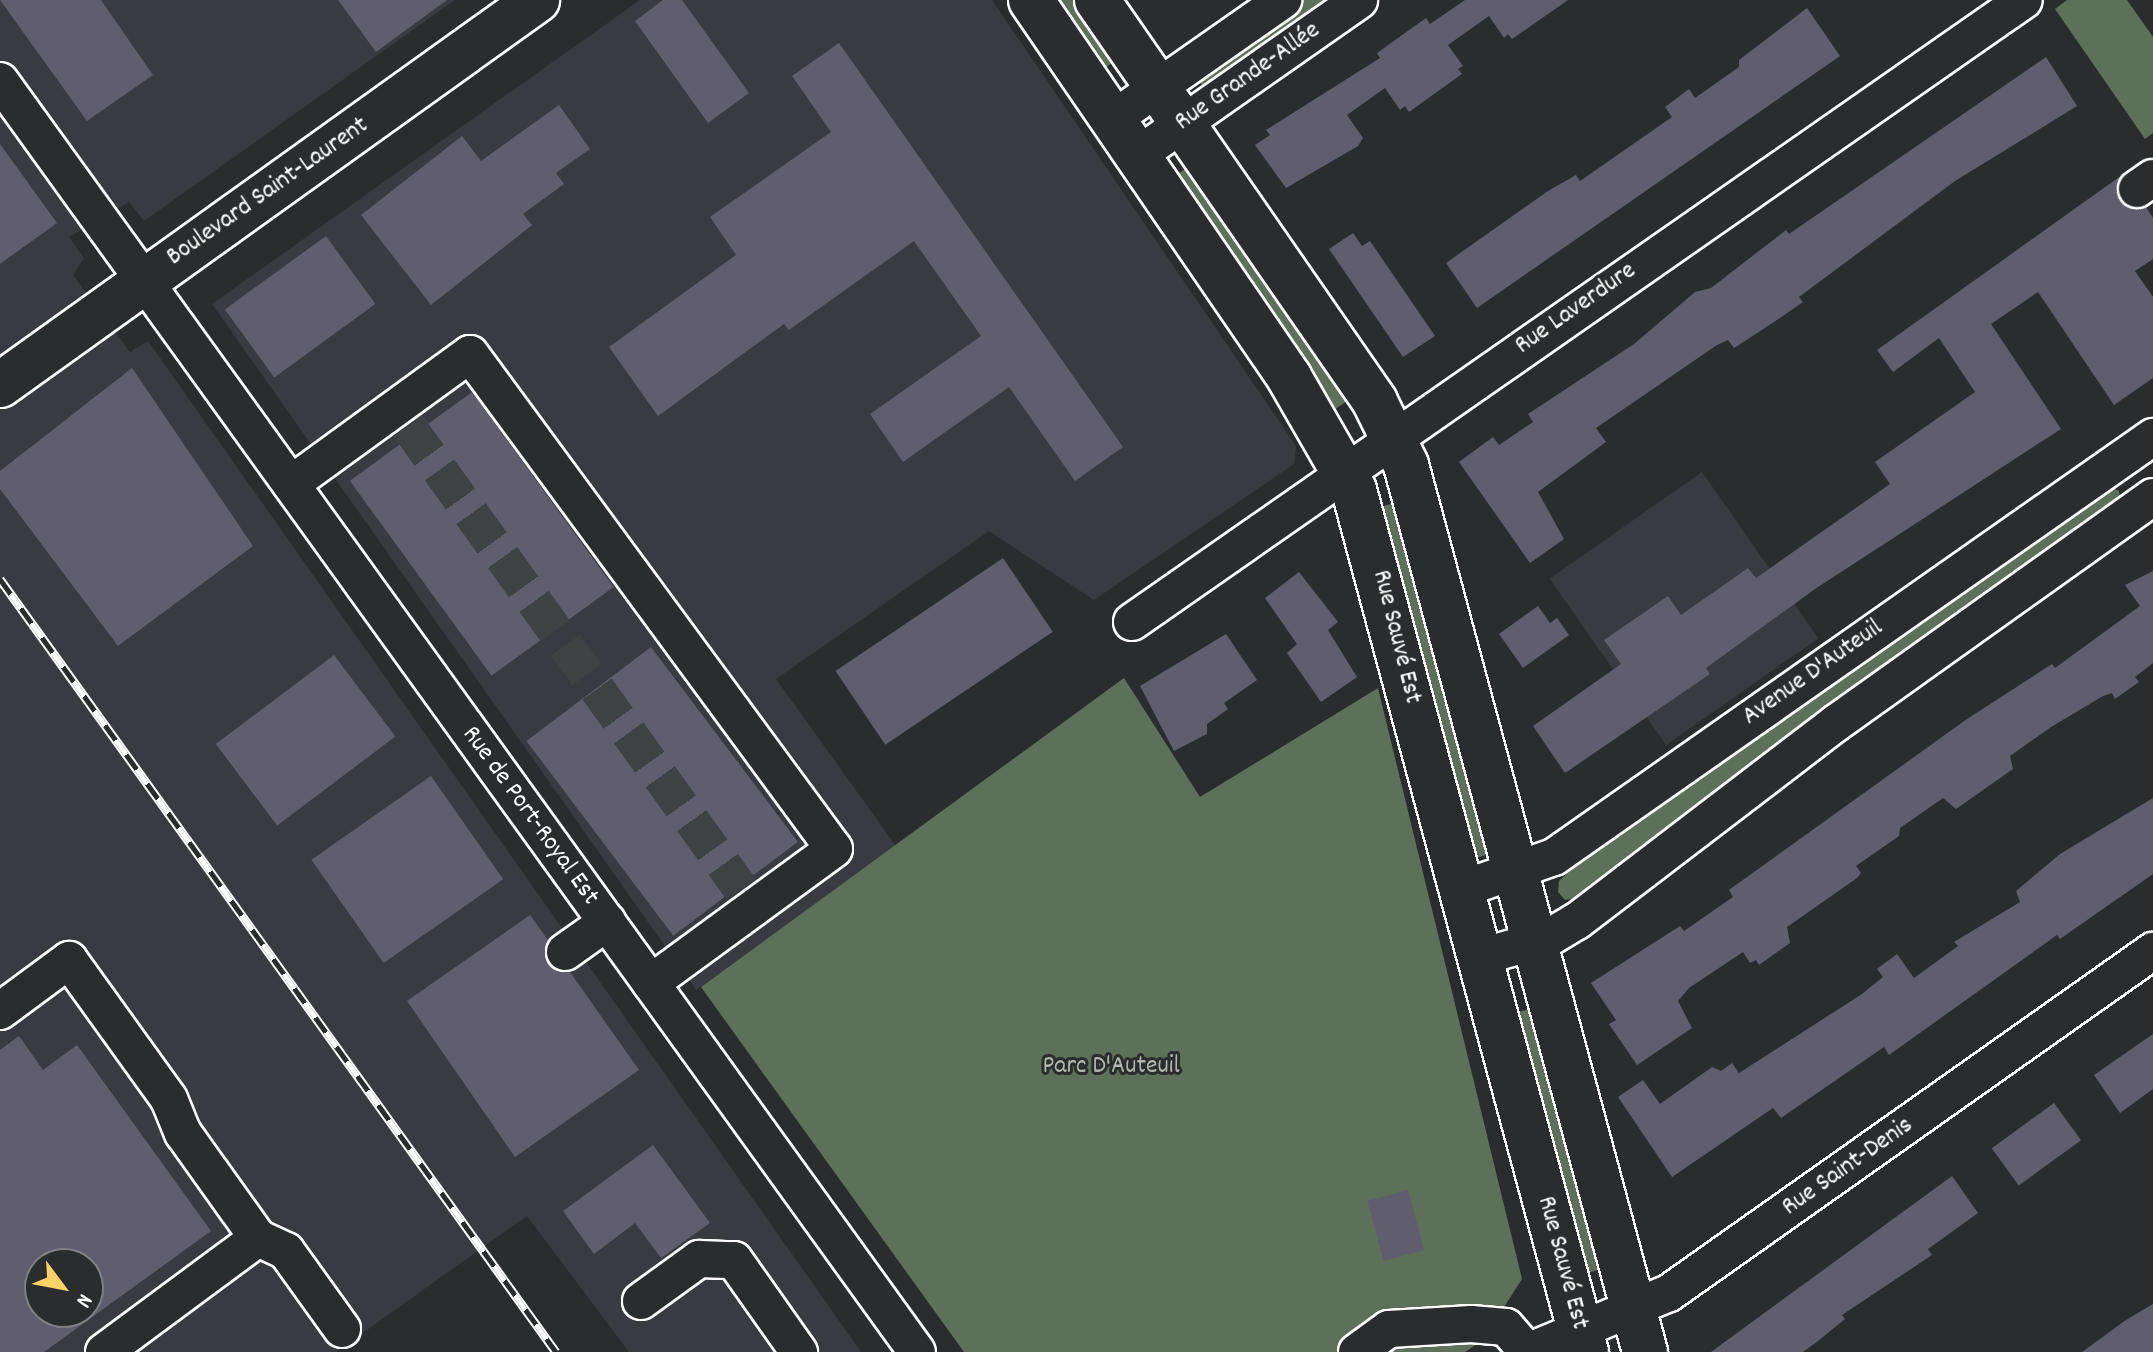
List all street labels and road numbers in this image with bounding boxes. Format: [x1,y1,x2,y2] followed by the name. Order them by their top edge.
[1169,15,1327,139] street label: Rue Grande-Allée
[161,111,375,273] street label: Boulevard Saint-Laurent
[1510,256,1642,362] street label: Rue Laverdure
[1364,567,1428,707] street label: Rue Sauvé Est
[1737,613,1889,733] street label: Avenue D'Auteuil
[455,720,605,912] street label: Rue de Port-Royal Est
[1776,1110,1920,1224] street label: Rue Saint-Denis
[1529,1193,1595,1333] street label: Rue Sauvé Est

